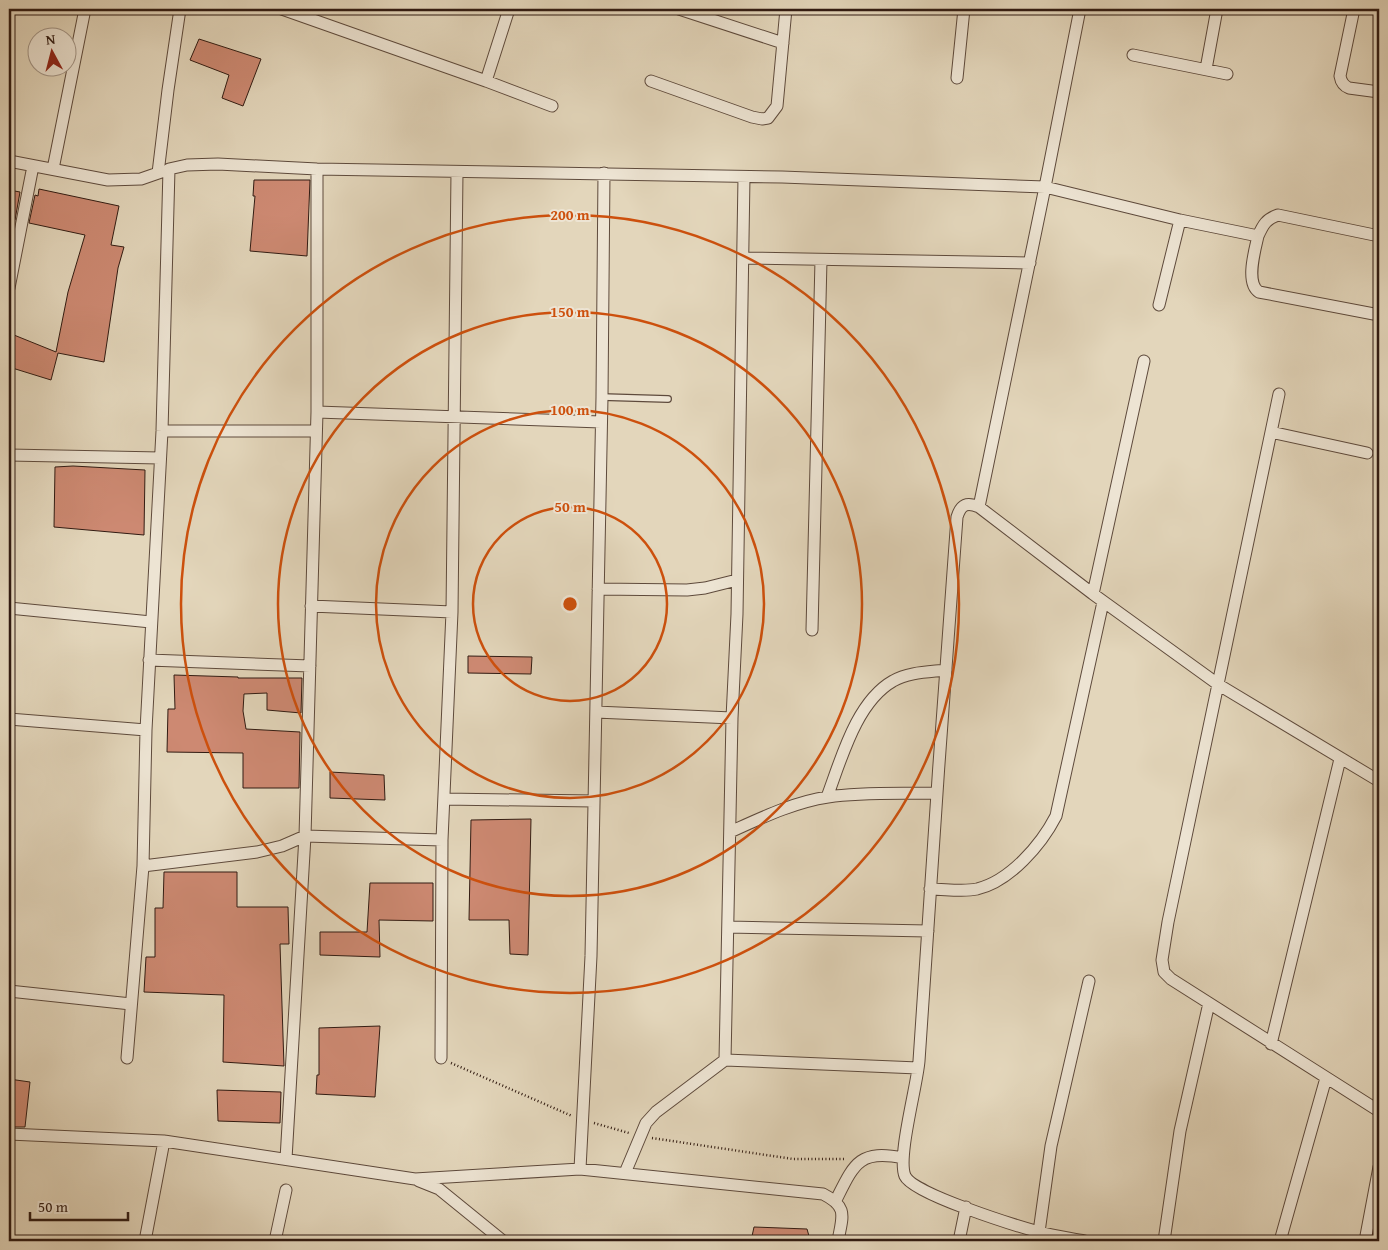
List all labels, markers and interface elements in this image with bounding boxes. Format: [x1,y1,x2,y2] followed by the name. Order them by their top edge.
[28,28,78,78] north arrow
[45,29,57,50] text: N
[550,204,590,225] text: 200 m
[550,301,590,322] text: 150 m
[550,399,590,420] text: 100 m
[554,496,586,517] text: 50 m
[561,595,579,613] centre of rings
[30,1190,128,1222] scale bar
[38,1196,69,1217] text: 50 m

